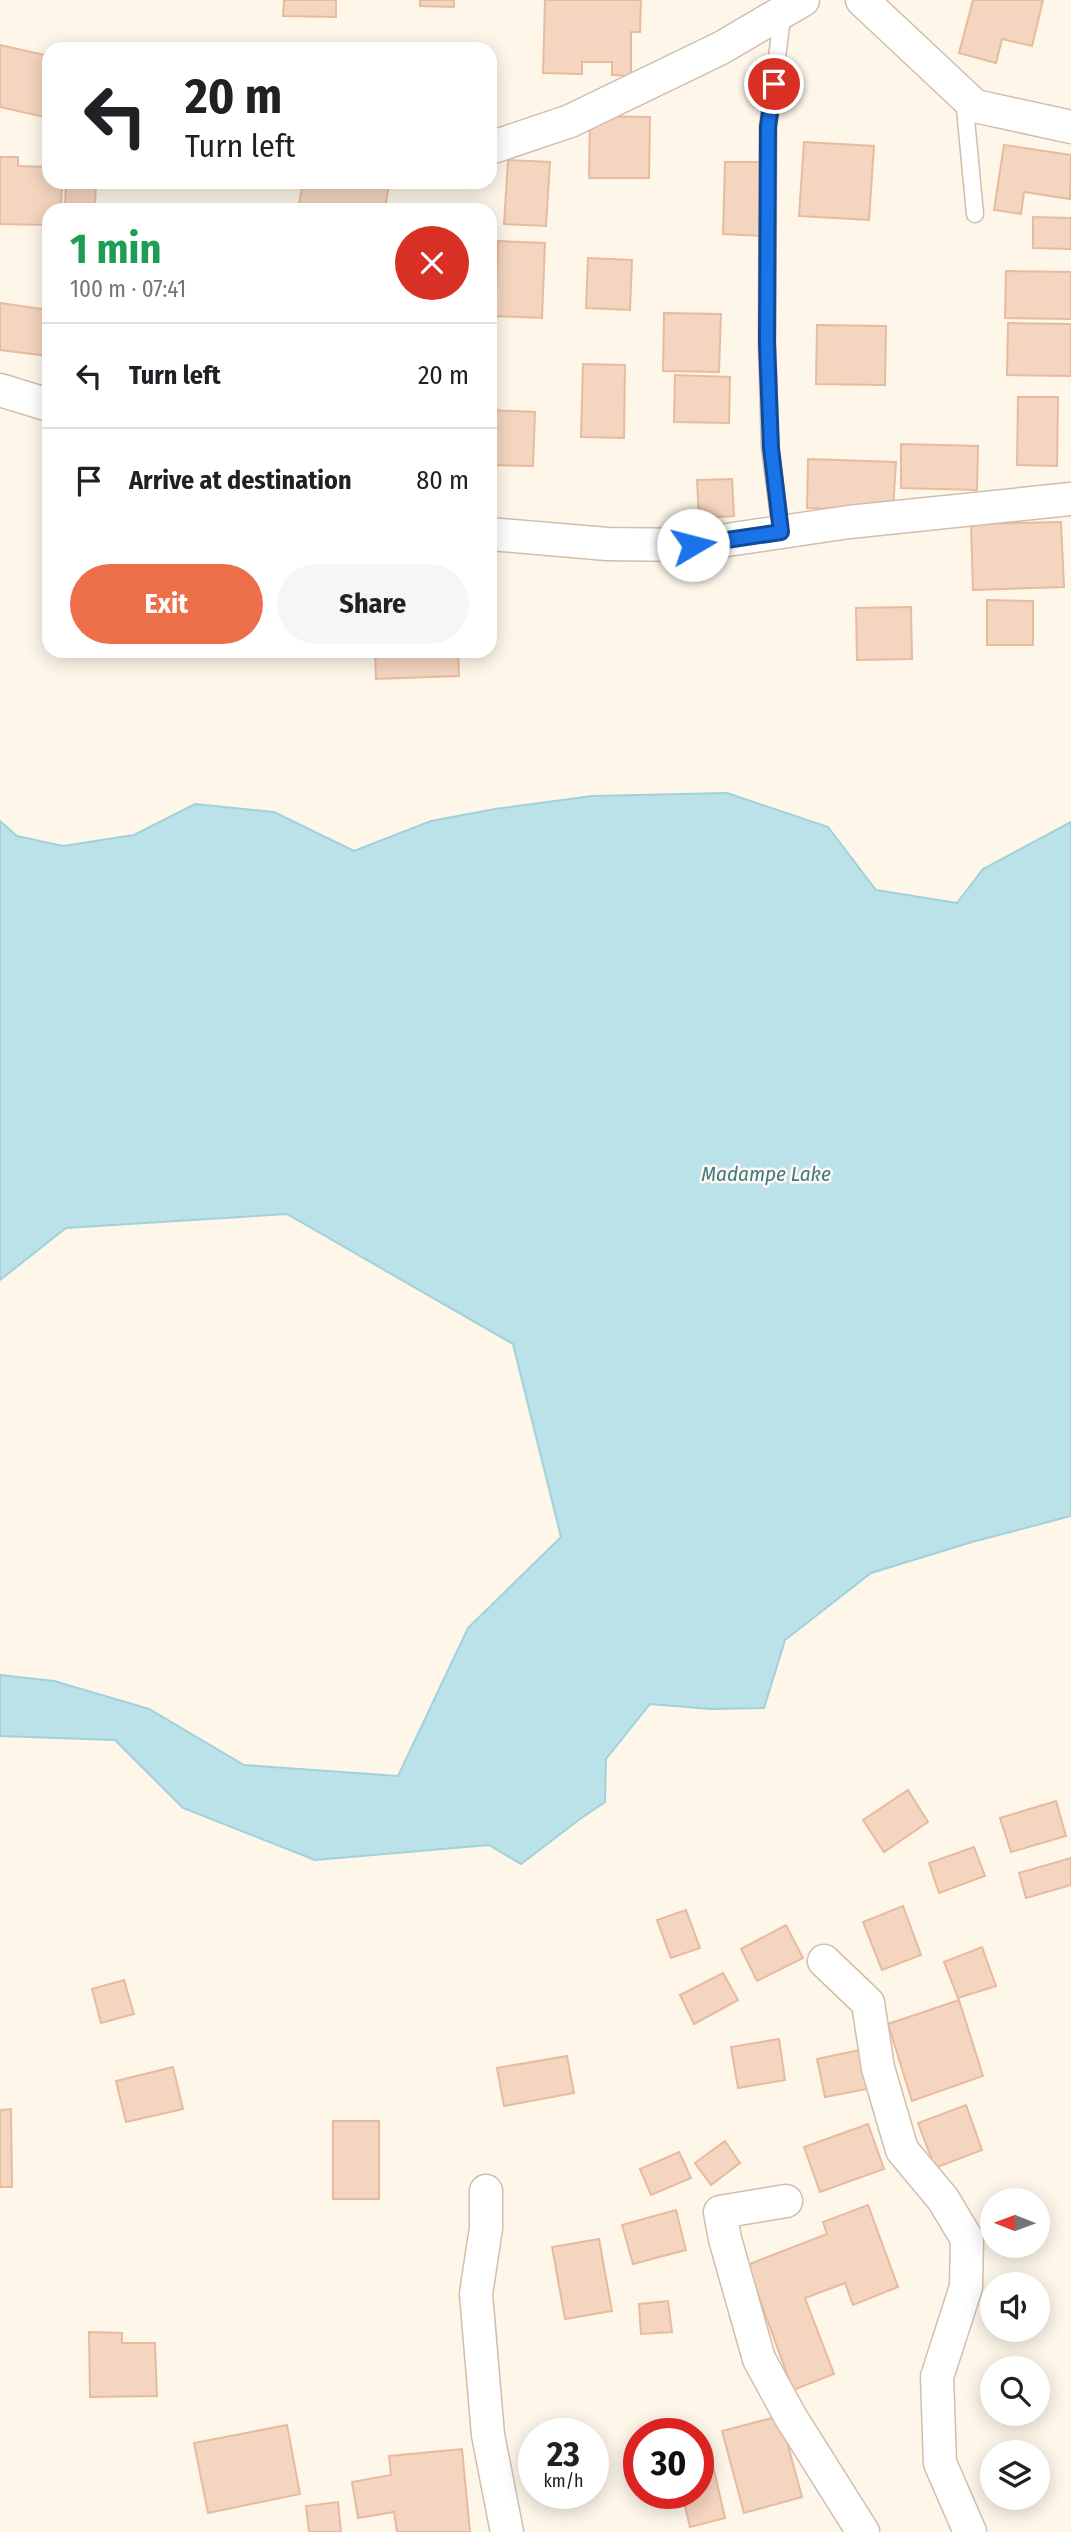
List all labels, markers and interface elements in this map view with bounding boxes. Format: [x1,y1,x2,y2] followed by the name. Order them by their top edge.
[744,54,804,114] pin
[755,65,793,103] icon: arrive
[185,67,282,126] text: 20 m
[70,70,161,161] icon: left
[185,127,295,165] text: Turn left
[70,224,161,274] text: 1 min
[395,226,469,300] button: close
[70,275,186,303] text: 100 m · 07:41
[70,357,108,395] icon: left
[129,360,221,391] text: Turn left
[418,360,469,391] text: 20 m
[70,462,108,500] icon: arrive
[129,465,352,496] text: Arrive at destination
[416,465,469,496] text: 80 m
[656,508,730,582] position arrow
[70,564,263,644] button: Exit
[277,564,469,644] button: Share
[701,1161,831,1187] water label: Madampe Lake
[980,2188,1050,2258] north arrow
[980,2188,1050,2510] map controls
[980,2272,1050,2342] button: sound
[980,2356,1050,2426] button: search
[623,2418,714,2509] speed limit sign: 30
[547,2433,580,2475] text: 23
[980,2440,1050,2510] button: layers
[543,2470,584,2492] text: km/h

